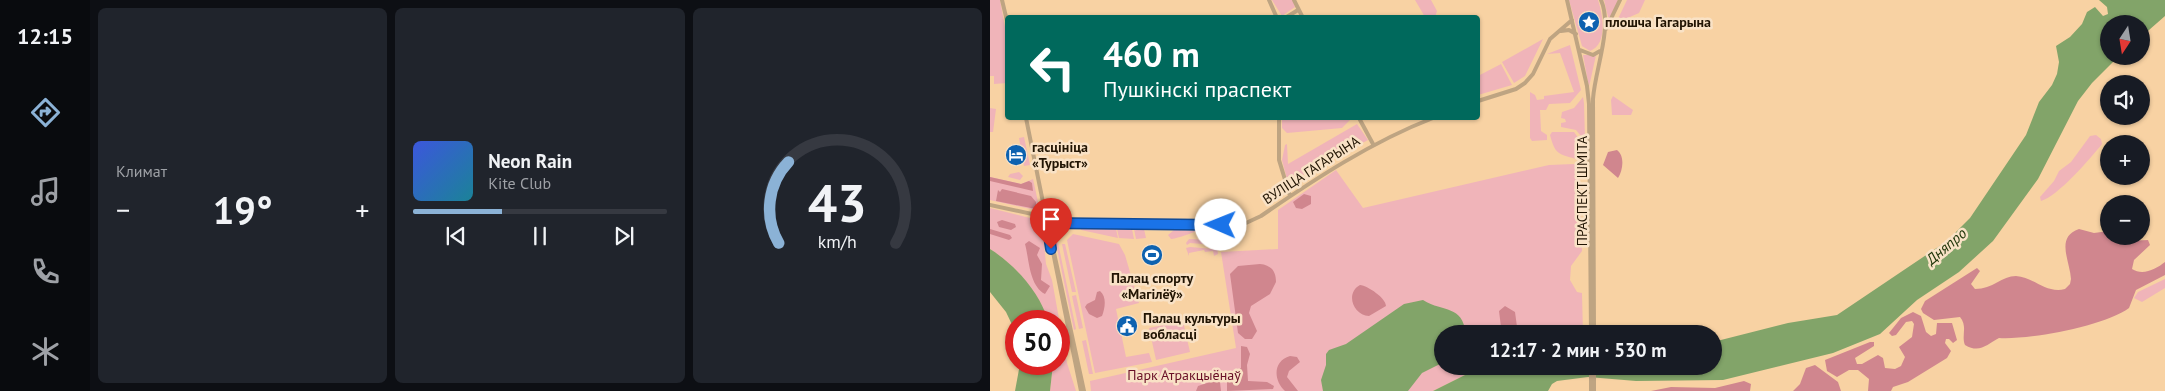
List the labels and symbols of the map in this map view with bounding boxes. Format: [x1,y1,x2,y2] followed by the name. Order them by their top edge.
[1577,10,1601,34] place icon: плошча Гагарына
[1605,13,1711,31] place label: плошча Гагарына
[2100,15,2150,65] north arrow
[1259,131,1364,208] street label: ВУЛІЦА ГАГАРЫНА
[1573,135,1591,246] street label: ПРАСПЕКТ ШМІТА
[1032,138,1088,172] place label: гасцініца «Турыст»
[1004,143,1028,167] hotel icon: гасцініца «Турыст»
[1030,198,1072,249] pin
[1194,198,1246,250] position arrow
[1921,224,1970,269] water label: Дняпро
[1140,243,1164,267] sports icon: Палац спорту «Магілёў»
[1111,269,1193,303] place label: Палац спорту «Магілёў»
[1143,309,1241,343] place label: Палац культуры вобласці
[1005,310,1070,375] speed limit sign: 50
[1115,314,1139,338] public building icon: Палац культуры вобласці
[1127,366,1241,384] park label: Парк Атракцыёнаў

